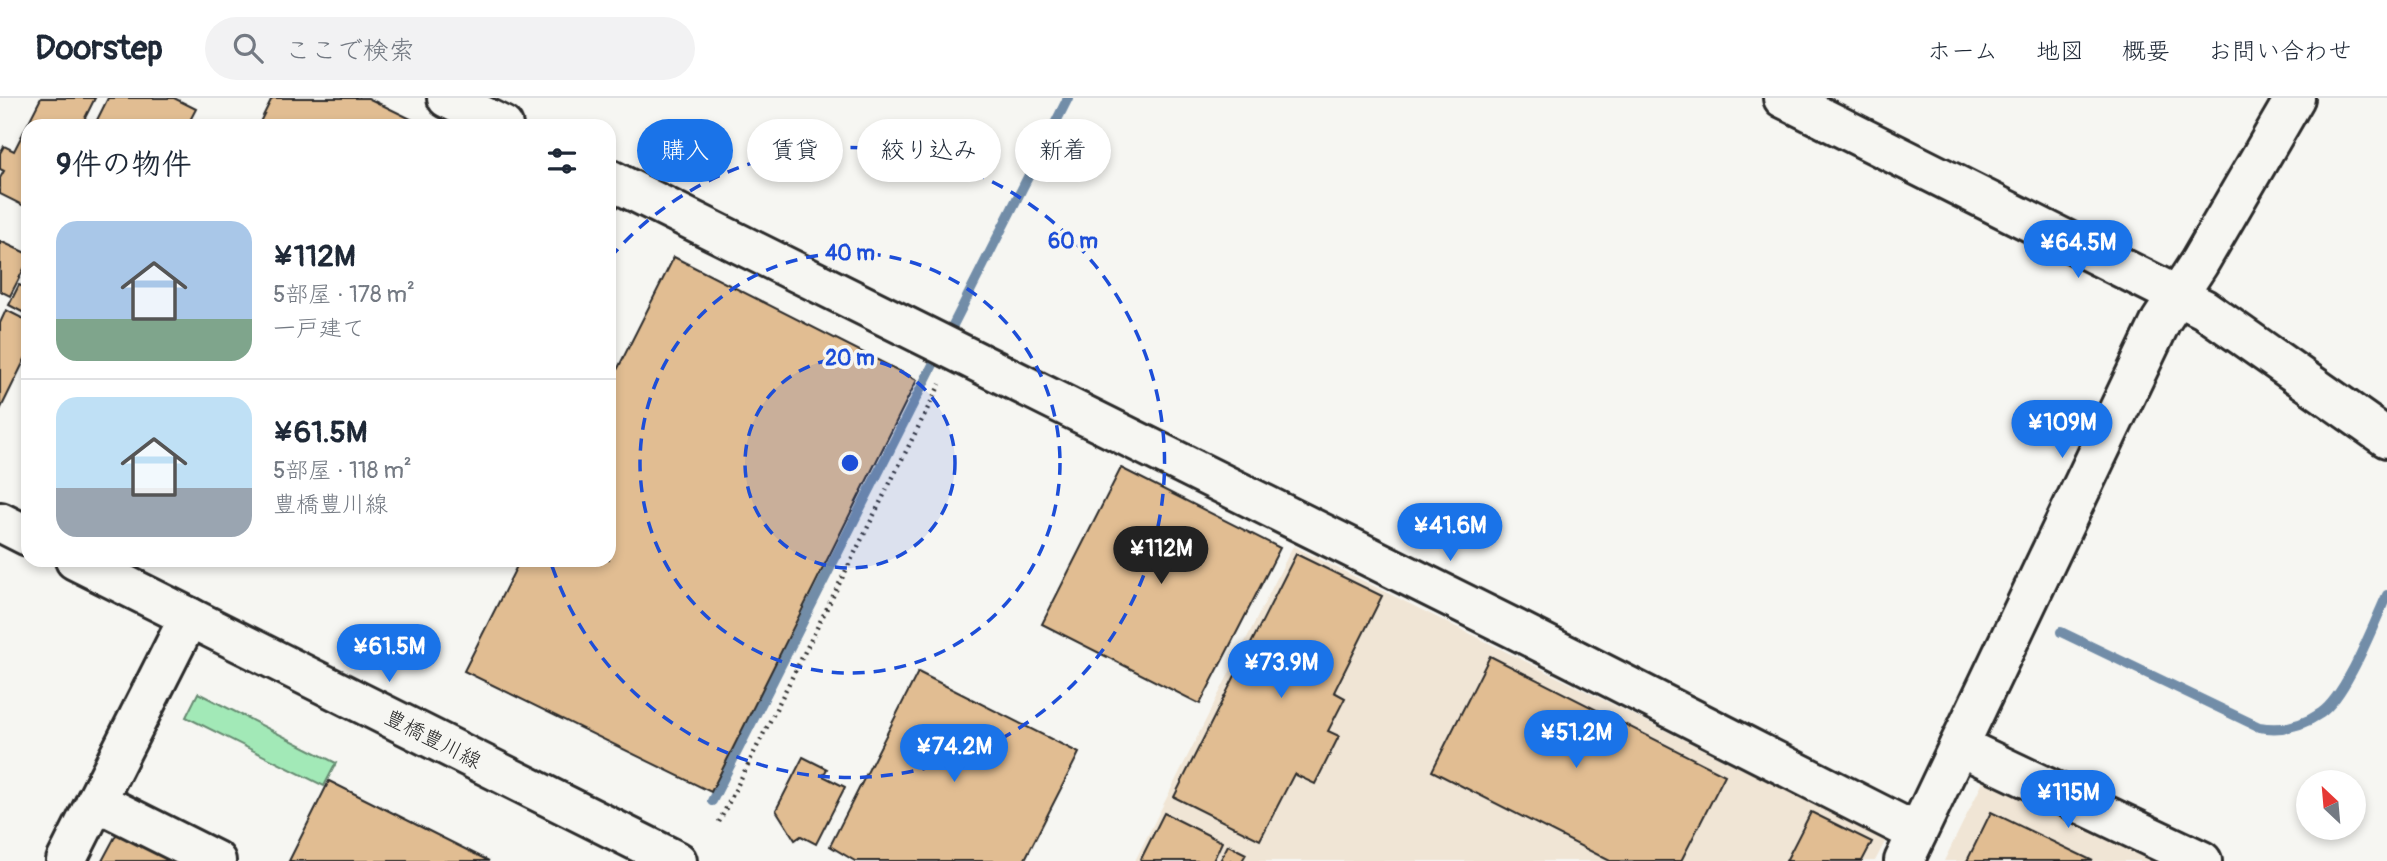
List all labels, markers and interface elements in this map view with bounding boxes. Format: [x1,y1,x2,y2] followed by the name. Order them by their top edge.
[205,17,695,80] search box
[35,28,163,69] text: Doorstep
[229,29,267,67] icon: search
[285,35,415,67] text: ここで検索
[1927,37,1998,66] text: ホーム
[2036,37,2084,66] text: 地図
[2122,37,2170,66] text: 概要
[2208,37,2352,66] text: お問い合わせ
[637,119,733,182] chip: 購入
[747,119,843,182] chip: 賃貸
[857,119,1001,182] chip: 絞り込み
[1015,119,1111,182] chip: 新着
[543,142,581,180] icon: filters
[56,146,191,183] text: 9件の物件
[2021,220,2135,280] pin: ¥64.5M
[1048,228,1098,255] text: 60 m
[2040,228,2116,257] text: ¥64.5M
[273,238,356,275] text: ¥112M
[825,240,875,267] text: 40 m
[112,249,196,333] icon: home
[273,280,415,309] text: 5部屋 · 178 m²
[273,314,365,343] text: 一戸建て
[825,345,875,372] text: 20 m
[2013,400,2111,460] pin: ¥109M
[2027,408,2097,437] text: ¥109M
[273,414,367,451] text: ¥61.5M
[112,425,196,509] icon: home
[838,451,862,475] centre of rings
[273,456,412,485] text: 5部屋 · 118 m²
[273,490,388,519] text: 豊橋豊川線
[1393,504,1507,563] pin: ¥41.6M
[1413,511,1487,540] text: ¥41.6M
[1112,526,1210,586] pin: ¥112M
[1129,534,1193,563] text: ¥112M
[332,624,446,684] pin: ¥61.5M
[353,632,425,661] text: ¥61.5M
[1224,640,1338,700] pin: ¥73.9M
[1244,648,1318,677] text: ¥73.9M
[380,704,486,775] street label: 豊橋豊川線
[1519,710,1633,770] pin: ¥51.2M
[1540,718,1612,747] text: ¥51.2M
[897,724,1011,784] pin: ¥74.2M
[916,732,992,761] text: ¥74.2M
[2019,770,2117,830] pin: ¥115M
[2296,770,2366,840] north arrow
[2296,770,2366,840] map controls
[2037,778,2099,807] text: ¥115M

